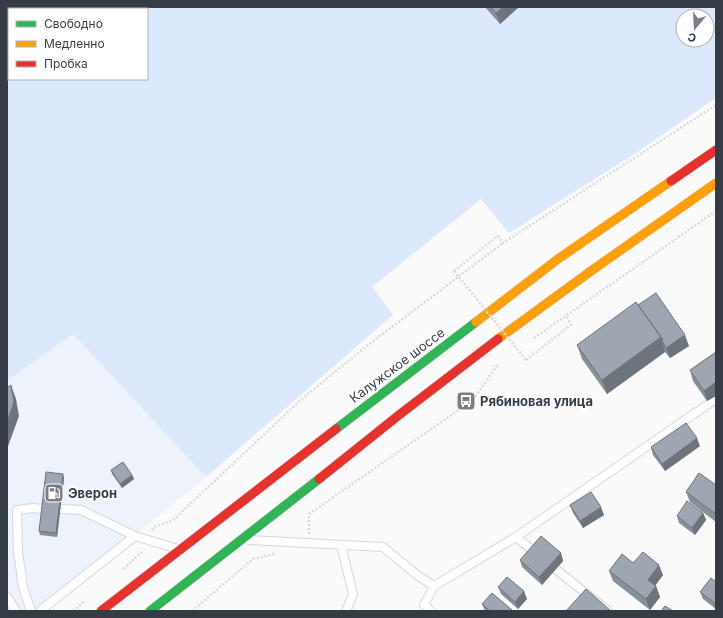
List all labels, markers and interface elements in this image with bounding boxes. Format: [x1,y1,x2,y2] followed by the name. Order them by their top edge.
[8,8,148,80] legend
[675,8,715,48] north arrow
[44,16,103,31] text: Свободно
[686,30,698,45] text: С
[44,36,105,51] text: Медленно
[44,56,88,71] text: Пробка
[346,324,448,406] street label: Калужское шоссе
[455,390,477,412] bus stop icon: Рябиновая улица
[480,393,593,409] place label: Рябиновая улица
[43,482,65,504] fuel station icon: Эверон
[68,485,117,501] place label: Эверон

